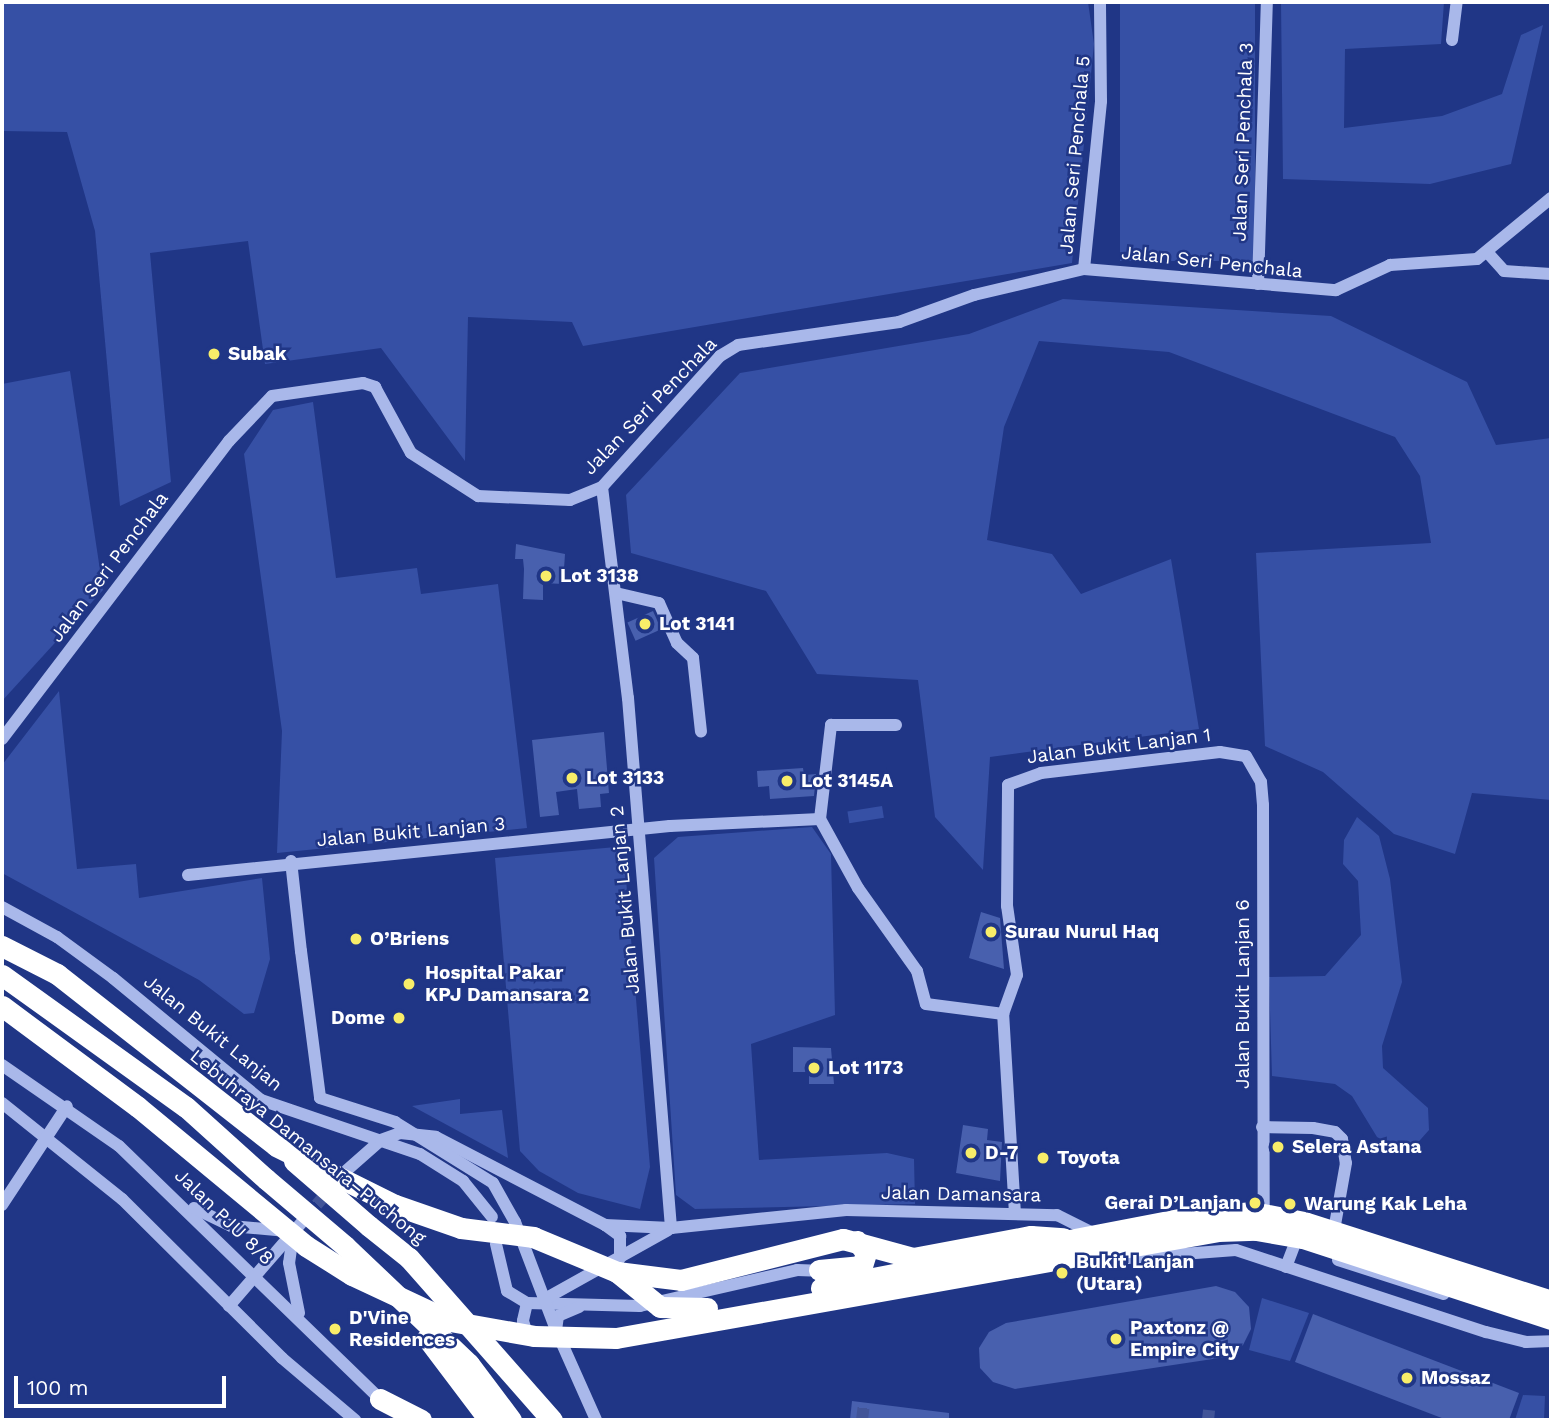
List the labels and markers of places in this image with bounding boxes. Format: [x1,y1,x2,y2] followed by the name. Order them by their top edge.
[228,343,287,365] place label: Subak
[206,346,222,362] marker: Subak
[560,565,639,587] place label: Lot 3138
[538,568,554,584] marker: Lot 3138
[659,613,735,635] place label: Lot 3141
[637,616,653,632] marker: Lot 3141
[586,767,664,789] place label: Lot 3133
[564,770,580,786] marker: Lot 3133
[801,770,893,792] place label: Lot 3145A
[779,773,795,789] marker: Lot 3145A
[1005,921,1159,943] place label: Surau Nurul Haq
[983,924,999,940] marker: Surau Nurul Haq
[370,928,449,950] place label: O’Briens
[348,931,364,947] marker: O’Briens
[425,962,589,1006] place label: Hospital Pakar KPJ Damansara 2
[399,974,419,994] marker: Hospital Pakar KPJ Damansara 2
[331,1007,385,1029] place label: Dome
[391,1010,407,1026] marker: Dome
[828,1057,904,1079] place label: Lot 1173
[806,1060,822,1076] marker: Lot 1173
[1292,1136,1422,1158] place label: Selera Astana
[1270,1139,1286,1155] marker: Selera Astana
[985,1142,1018,1164] place label: D-7
[963,1145,979,1161] marker: D-7
[1057,1147,1120,1169] place label: Toyota
[1035,1150,1051,1166] marker: Toyota
[1105,1192,1241,1214] place label: Gerai D’Lanjan
[1304,1193,1467,1215] place label: Warung Kak Leha
[1247,1195,1263,1211] marker: Gerai D’Lanjan
[1282,1196,1298,1212] marker: Warung Kak Leha
[1076,1251,1194,1295] place label: Bukit Lanjan (Utara)
[1054,1265,1070,1281] marker: Bukit Lanjan (Utara)
[349,1307,455,1351] place label: D'Vine Residences
[1130,1317,1239,1361] place label: Paxtonz @ Empire City
[327,1321,343,1337] marker: D'Vine Residences
[1108,1331,1124,1347] marker: Paxtonz @ Empire City
[1421,1367,1491,1389] place label: Mossaz
[1399,1370,1415,1386] marker: Mossaz

